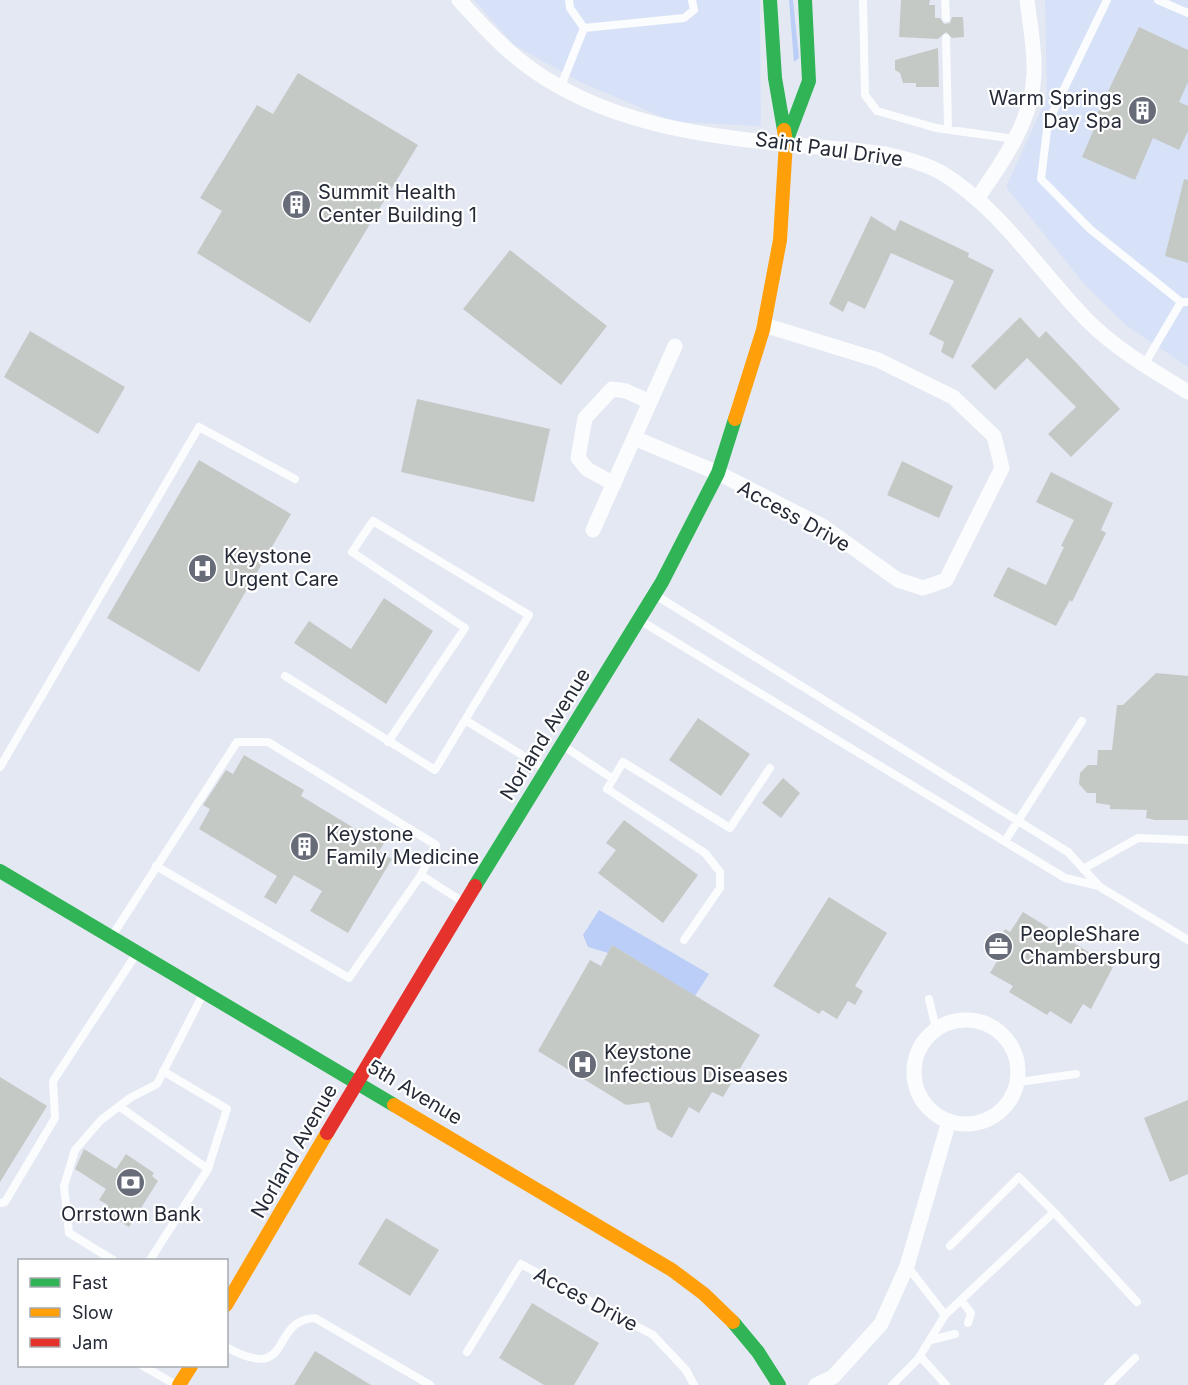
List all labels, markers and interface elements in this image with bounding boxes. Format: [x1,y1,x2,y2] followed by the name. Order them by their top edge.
[989,86,1122,133] place label: Warm Springs Day Spa
[1127,94,1159,126] building icon: Warm Springs Day Spa
[754,127,904,171] street label: Saint Paul Drive
[318,180,477,227] place label: Summit Health Center Building 1
[281,188,313,220] building icon: Summit Health Center Building 1
[734,475,854,557] street label: Access Drive
[224,544,339,591] place label: Keystone Urgent Care
[187,552,219,584] hospital icon: Keystone Urgent Care
[495,664,595,804] street label: Norland Avenue
[326,822,479,869] place label: Keystone Family Medicine
[289,830,321,862] building icon: Keystone Family Medicine
[1020,922,1161,969] place label: PeopleShare Chambersburg
[983,930,1015,962] office icon: PeopleShare Chambersburg
[604,1040,788,1087] place label: Keystone Infectious Diseases
[567,1048,599,1080] hospital icon: Keystone Infectious Diseases
[363,1054,467,1130] street label: 5th Avenue
[246,1080,342,1222] street label: Norland Avenue
[115,1167,147,1199] bank icon: Orrstown Bank
[61,1202,201,1226] place label: Orrstown Bank
[18,1259,228,1367] legend
[530,1262,642,1336] street label: Acces Drive
[72,1272,108,1293] text: Fast
[72,1302,113,1323] text: Slow
[72,1332,108,1353] text: Jam

